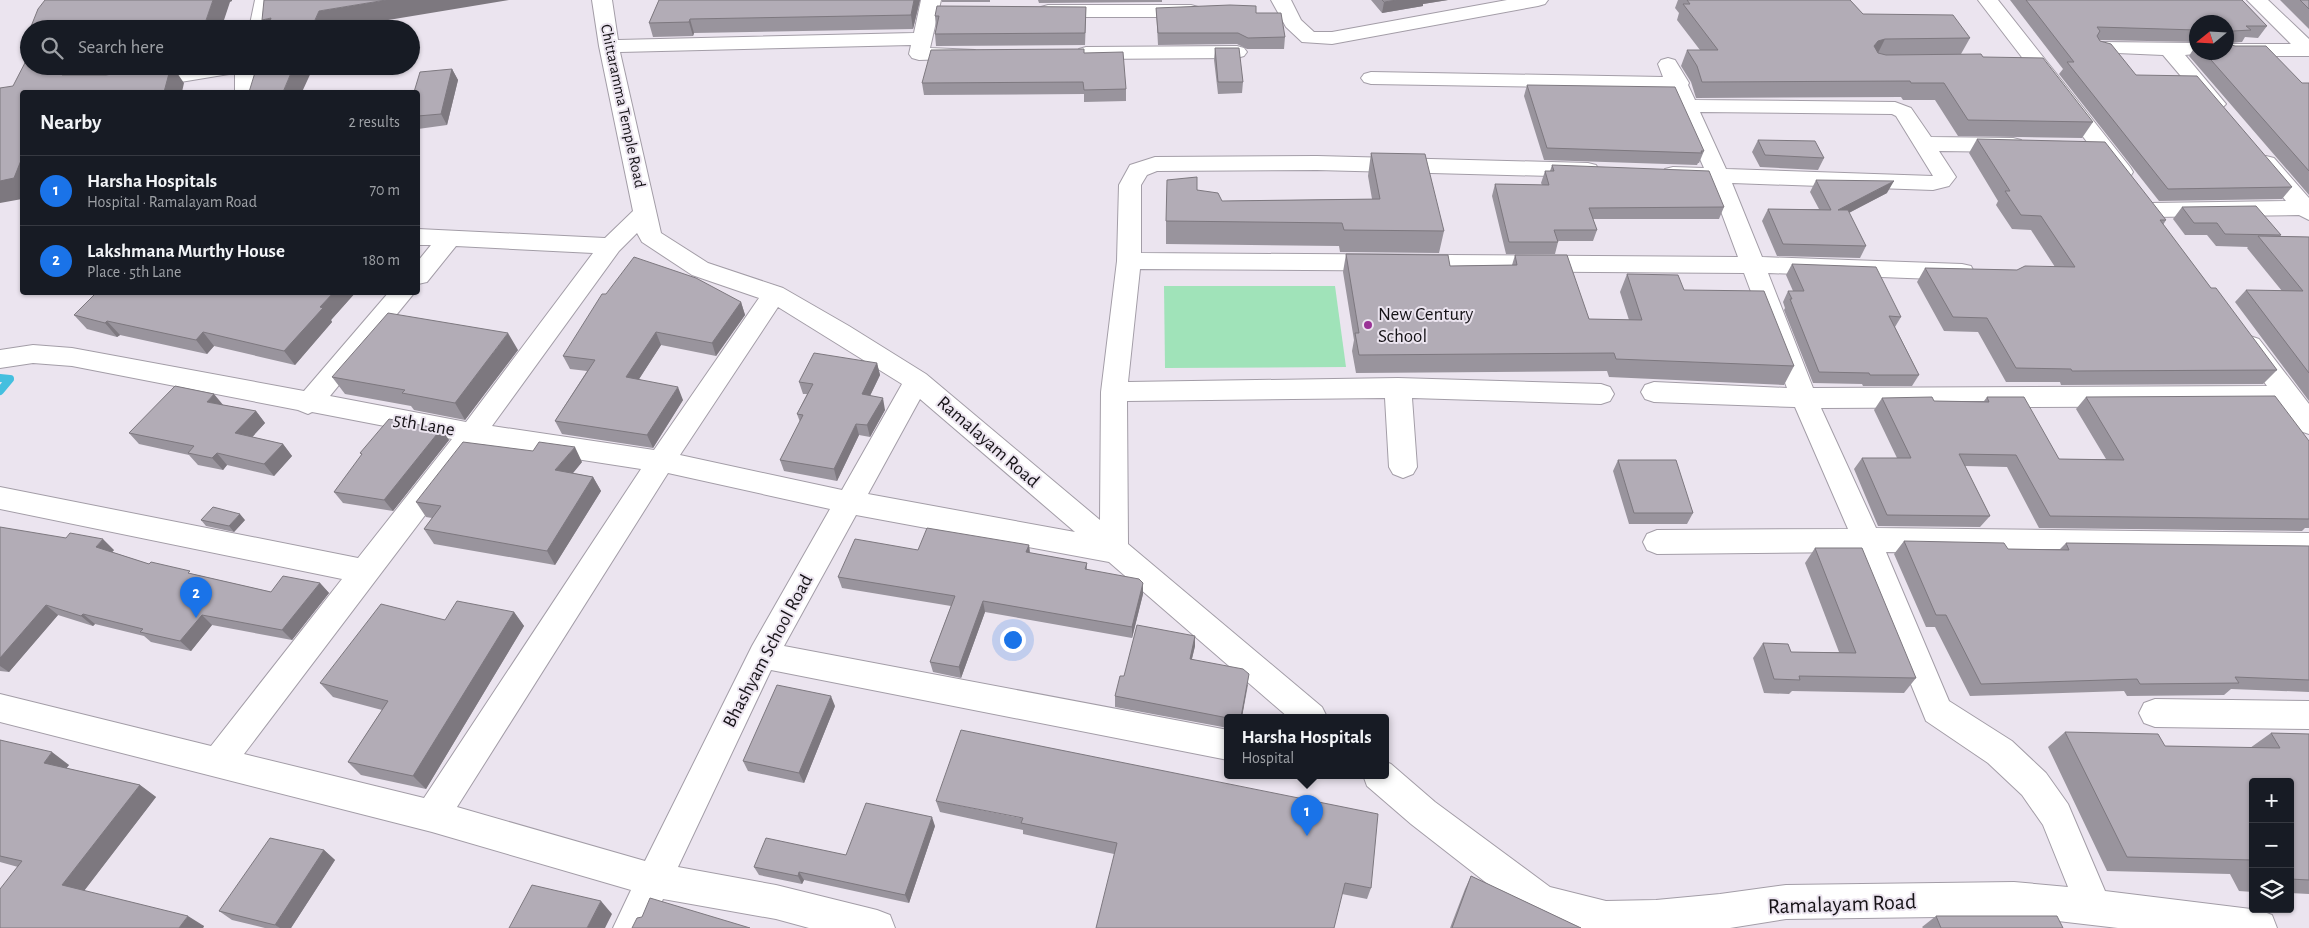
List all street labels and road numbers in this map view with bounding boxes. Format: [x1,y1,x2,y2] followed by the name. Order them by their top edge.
[598,23,648,189] street label: Chittaramma Temple Road
[933,393,1043,491] street label: Ramalayam Road
[392,410,456,440] street label: 5th Lane
[720,571,816,731] street label: Bhashyam School Road
[1767,890,1917,918] street label: Ramalayam Road

